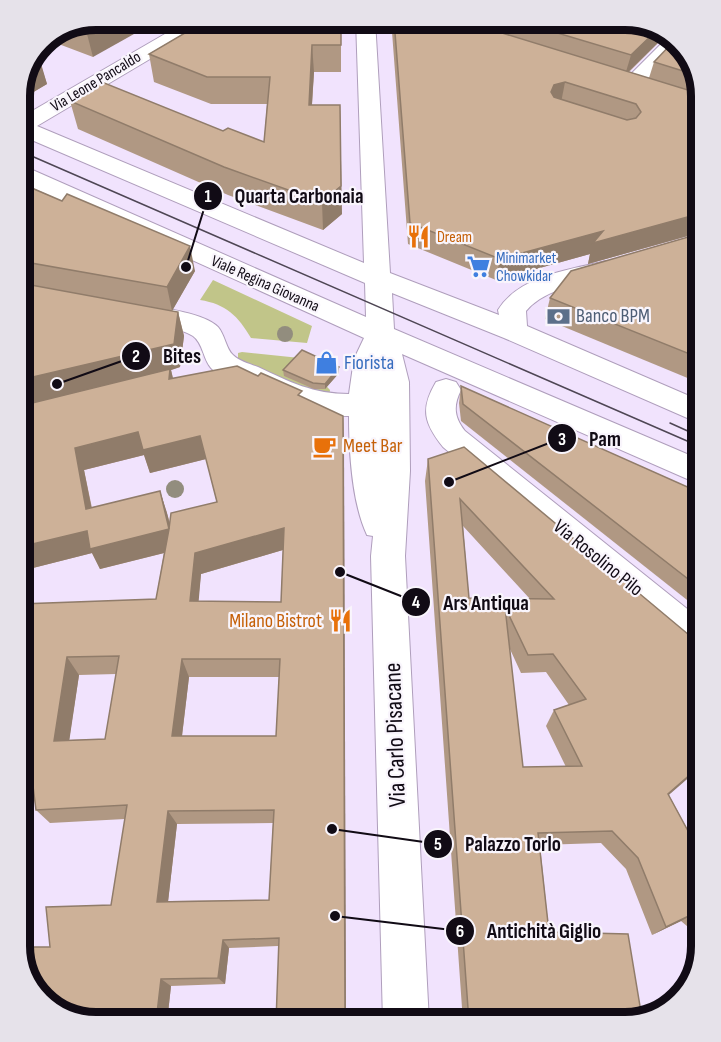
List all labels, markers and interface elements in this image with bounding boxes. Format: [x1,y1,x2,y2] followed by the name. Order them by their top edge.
[48,48,144,116] street label: Via Leone Pancaldo
[193,177,376,216] callout: Quarta Carbonaia
[235,184,363,209] text: Quarta Carbonaia
[204,186,212,207] text: 1
[406,224,432,250] restaurant icon: Dream
[437,228,472,247] place label: Dream
[496,249,557,286] place label: Minimarket Chowkidar
[208,252,322,316] street label: Viale Regina Giovanna
[465,254,491,280] supermarket icon: Minimarket Chowkidar
[545,303,571,329] bank icon: Banco BPM
[576,304,650,328] place label: Banco BPM
[121,336,213,375] callout: Bites
[163,344,201,369] text: Bites
[132,346,140,367] text: 2
[313,350,339,376] shop icon: Fiorista
[344,351,394,375] place label: Fiorista
[547,419,633,458] callout: Pam
[589,427,621,452] text: Pam
[558,429,566,450] text: 3
[312,433,338,459] cafe icon: Meet Bar
[343,434,403,458] place label: Meet Bar
[548,515,648,601] street label: Via Rosolino Pilo
[401,583,541,622] callout: Ars Antiqua
[442,591,529,616] text: Ars Antiqua
[412,592,421,613] text: 4
[327,608,353,634] restaurant icon: Milano Bistrot
[229,609,322,633] place label: Milano Bistrot
[378,662,412,808] street label: Via Carlo Pisacane
[423,825,573,864] callout: Palazzo Torlo
[465,832,561,857] text: Palazzo Torlo
[434,834,442,855] text: 5
[445,911,613,950] callout: Antichità Giglio
[486,919,601,944] text: Antichità Giglio
[456,921,464,942] text: 6

